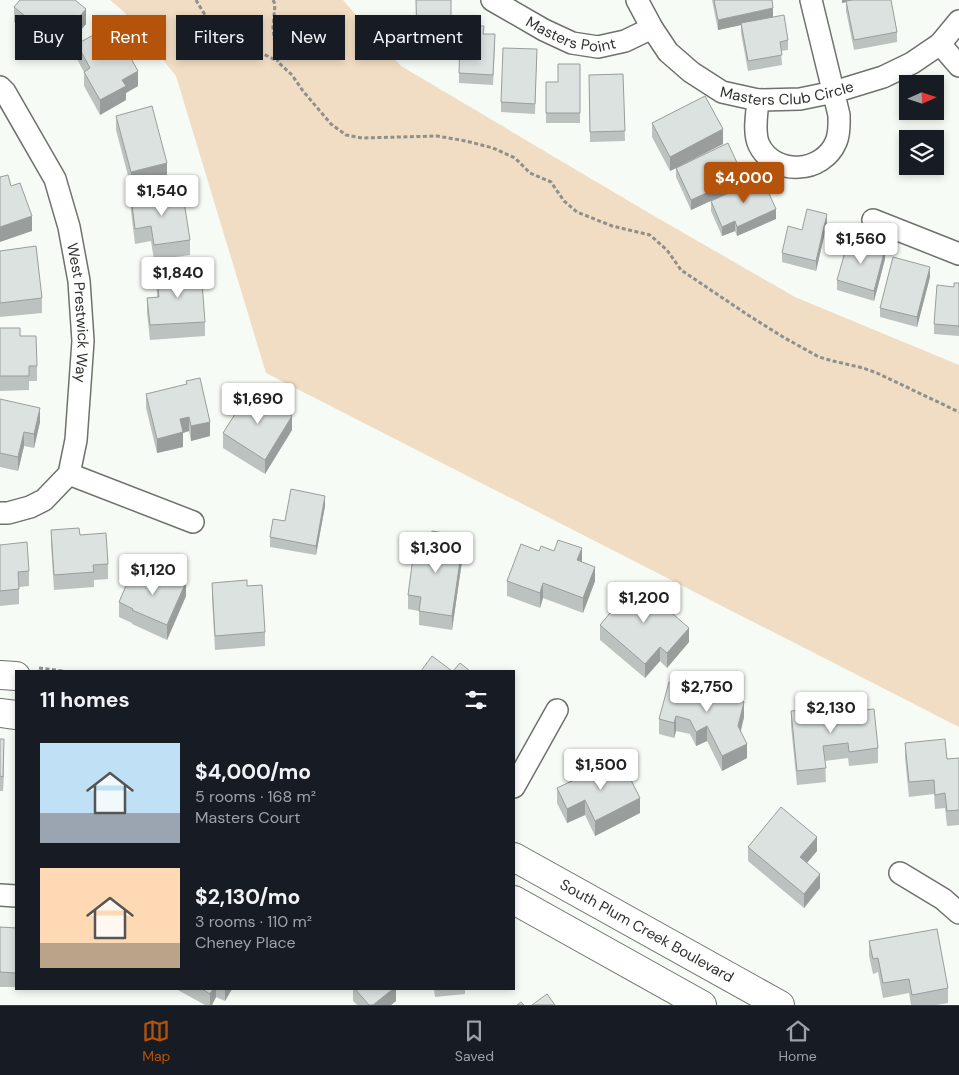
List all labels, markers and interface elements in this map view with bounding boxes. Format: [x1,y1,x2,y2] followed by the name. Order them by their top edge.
[522,12,618,57] street label: Masters Point
[15,15,82,60] chip: Buy
[92,15,166,60] chip: Rent
[176,15,263,60] chip: Filters
[273,15,345,60] chip: New
[355,15,481,60] chip: Apartment
[899,75,944,120] north arrow
[899,75,944,175] map controls
[718,77,856,111] street label: Masters Club Circle
[899,130,944,175] button: layers
[703,162,785,204] pin: $4,000
[715,167,773,188] text: $4,000
[121,174,203,217] pin: $1,540
[136,180,188,201] text: $1,540
[820,222,902,265] pin: $1,560
[836,228,886,249] text: $1,560
[62,241,93,384] street label: West Prestwick Way
[137,256,219,299] pin: $1,840
[152,262,204,283] text: $1,840
[217,382,299,425] pin: $1,690
[233,388,283,409] text: $1,690
[395,532,477,574] pin: $1,300
[410,537,462,558] text: $1,300
[112,554,194,596] pin: $1,120
[130,559,176,580] text: $1,120
[603,582,685,624] pin: $1,200
[618,587,670,608] text: $1,200
[666,670,748,713] pin: $2,750
[681,676,733,697] text: $2,750
[40,686,130,714] text: 11 homes
[462,686,490,714] icon: filters
[790,692,872,734] pin: $2,130
[806,697,856,718] text: $2,130
[560,748,642,791] pin: $1,500
[575,754,627,775] text: $1,500
[195,758,311,786] text: $4,000/mo
[80,763,140,823] icon: home
[195,786,316,807] text: 5 rooms · 168 m²
[195,807,301,828] text: Masters Court
[556,875,737,987] street label: South Plum Creek Boulevard
[195,883,300,911] text: $2,130/mo
[80,888,140,948] icon: home
[195,911,312,932] text: 3 rooms · 110 m²
[195,932,296,953] text: Cheney Place
[142,1017,170,1065] tab: Map
[455,1017,494,1065] tab: Saved
[778,1017,817,1065] tab: Home

